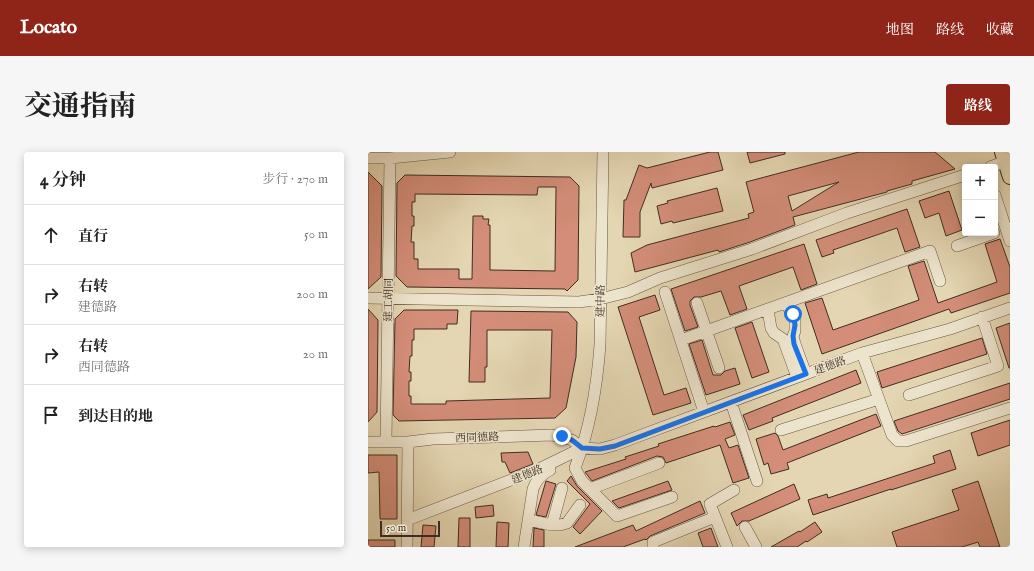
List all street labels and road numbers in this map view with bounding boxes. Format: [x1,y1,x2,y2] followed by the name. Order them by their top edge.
[382,278,396,322] street label: 建工胡同
[594,284,608,318] street label: 建中路
[812,354,848,378] street label: 建德路
[455,430,499,446] street label: 西同德路
[509,462,545,488] street label: 建德路

